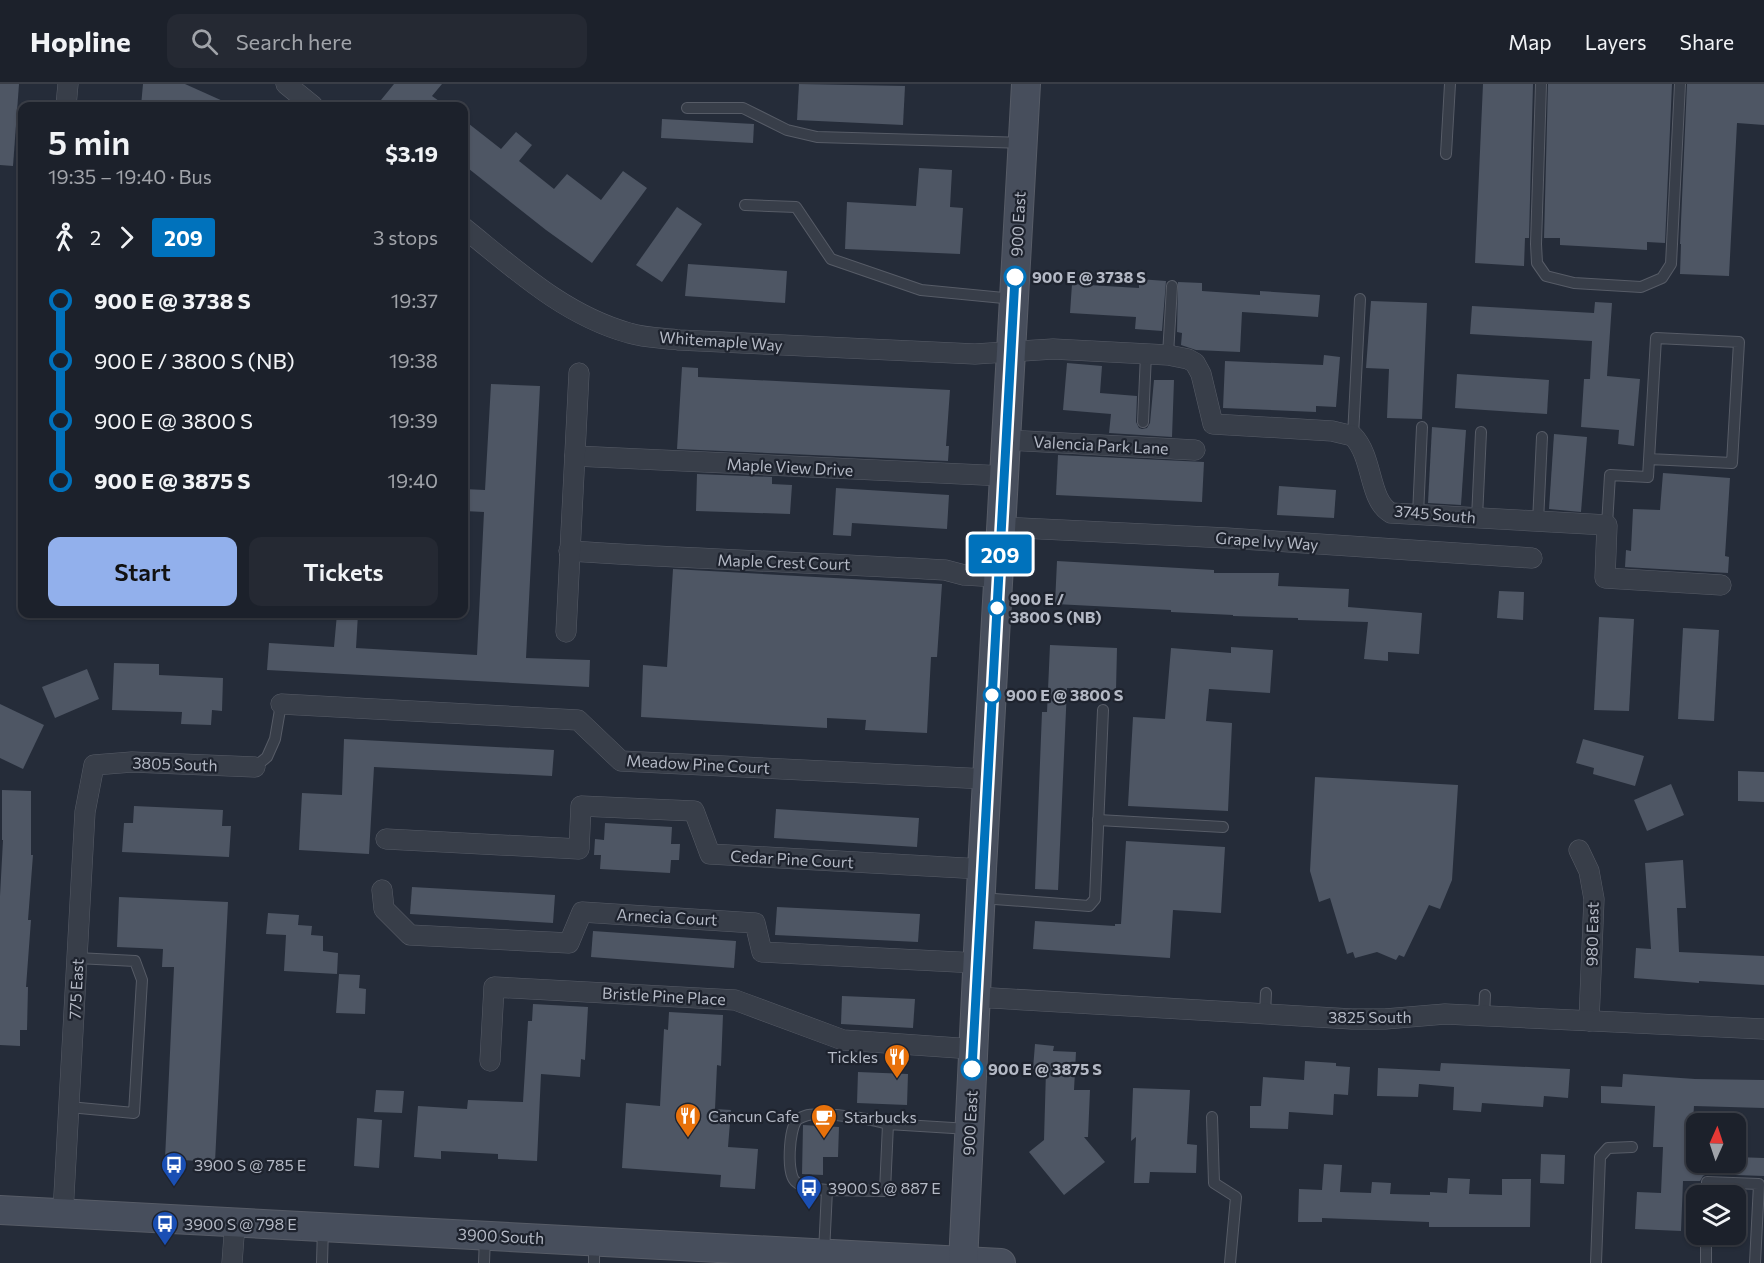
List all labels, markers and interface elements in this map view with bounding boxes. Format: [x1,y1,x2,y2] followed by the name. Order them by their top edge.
[167,14,587,68] search box
[30,24,131,58] text: Hopline
[188,25,221,58] icon: search
[236,28,352,55] text: Search here
[1508,29,1552,54] text: Map
[1585,29,1647,54] text: Layers
[1680,29,1734,54] text: Share
[48,121,130,162] text: 5 min
[385,140,438,167] text: $3.19
[48,164,212,188] text: 19:35 – 19:40 · Bus
[1006,190,1029,257] street label: 900 East
[48,221,81,254] icon: walk
[110,221,143,254] icon: forward
[90,225,101,249] text: 2
[164,225,203,250] text: 209
[373,225,438,249] text: 3 stops
[1004,266,1026,288] marker: 900 E @ 3738 S
[1032,267,1146,286] place label: 900 E @ 3738 S
[94,287,251,314] text: 900 E @ 3738 S
[391,288,438,312] text: 19:37
[659,327,783,354] street label: Whitemaple Way
[94,347,295,374] text: 900 E / 3800 S (NB)
[389,348,438,372] text: 19:38
[94,407,253,434] text: 900 E @ 3800 S
[389,408,438,432] text: 19:39
[1033,431,1169,458] street label: Valencia Park Lane
[726,454,854,479] street label: Maple View Drive
[94,467,251,494] text: 900 E @ 3875 S
[388,468,438,492] text: 19:40
[1393,500,1477,527] street label: 3745 South
[1215,527,1319,554] street label: Grape Ivy Way
[966,534,1034,574] line badge: 209
[48,537,237,606] button: Start
[249,537,438,606] button: Tickets
[981,542,1019,567] text: 209
[717,550,851,573] street label: Maple Crest Court
[1010,589,1102,626] place label: 900 E / 3800 S (NB)
[988,599,1006,617] marker: 900 E / 3800 S (NB)
[1006,685,1124,704] place label: 900 E @ 3800 S
[983,686,1001,704] marker: 900 E @ 3800 S
[626,750,771,777] street label: Meadow Pine Court
[132,753,218,774] street label: 3805 South
[730,846,855,871] street label: Cedar Pine Court
[1581,901,1602,966] street label: 980 East
[616,904,718,929] street label: Arnecia Court
[64,958,87,1020] street label: 775 East
[602,983,726,1008] street label: Bristle Pine Place
[1328,1007,1412,1026] street label: 3825 South
[882,1042,912,1080] restaurant icon: Tickles
[827,1047,878,1066] place label: Tickles
[961,1058,983,1080] marker: 900 E @ 3875 S
[988,1059,1102,1078] place label: 900 E @ 3875 S
[958,1089,981,1156] street label: 900 East
[673,1101,703,1139] restaurant icon: Cancun Cafe
[809,1102,839,1140] cafe icon: Starbucks
[708,1106,799,1125] place label: Cancun Cafe
[844,1107,917,1126] place label: Starbucks
[1686,1113,1746,1173] north arrow
[1686,1113,1746,1245] map controls
[159,1150,189,1188] bus stop icon: 3900 S @ 785 E
[194,1155,306,1174] place label: 3900 S @ 785 E
[794,1173,824,1211] bus stop icon: 3900 S @ 887 E
[828,1178,941,1197] place label: 3900 S @ 887 E
[1686,1185,1746,1245] button: layers
[150,1209,180,1247] bus stop icon: 3900 S @ 798 E
[184,1214,297,1233] place label: 3900 S @ 798 E
[457,1224,545,1247] street label: 3900 South

